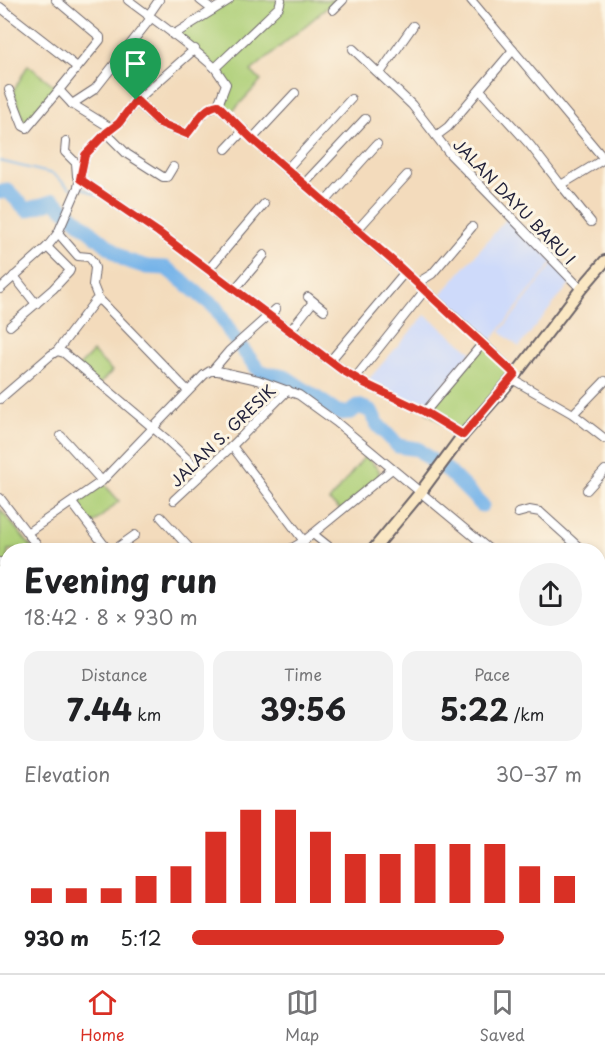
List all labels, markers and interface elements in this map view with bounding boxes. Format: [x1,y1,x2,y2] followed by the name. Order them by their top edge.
[110,38,161,100] pin
[119,47,152,80] icon: arrive
[448,132,582,270] street label: JALAN DAYU BARU I
[164,378,280,492] street label: JALAN S. GRESIK
[24,554,217,604] text: Evening run
[519,563,582,626] button: share
[24,602,198,632] text: 18:42 · 8 × 930 m
[80,662,148,686] text: Distance
[284,662,322,686] text: Time
[474,662,510,686] text: Pace
[67,686,132,731] text: 7.44
[260,686,346,731] text: 39:56
[440,686,508,731] text: 5:22
[132,702,161,726] text: km
[508,702,544,726] text: /km
[24,759,110,789] text: Elevation
[496,759,582,789] text: 30–37 m
[24,923,89,953] text: 930 m
[120,923,162,953] text: 5:12
[80,986,125,1046] tab: Home
[285,986,319,1046] tab: Map
[479,986,525,1046] tab: Saved

